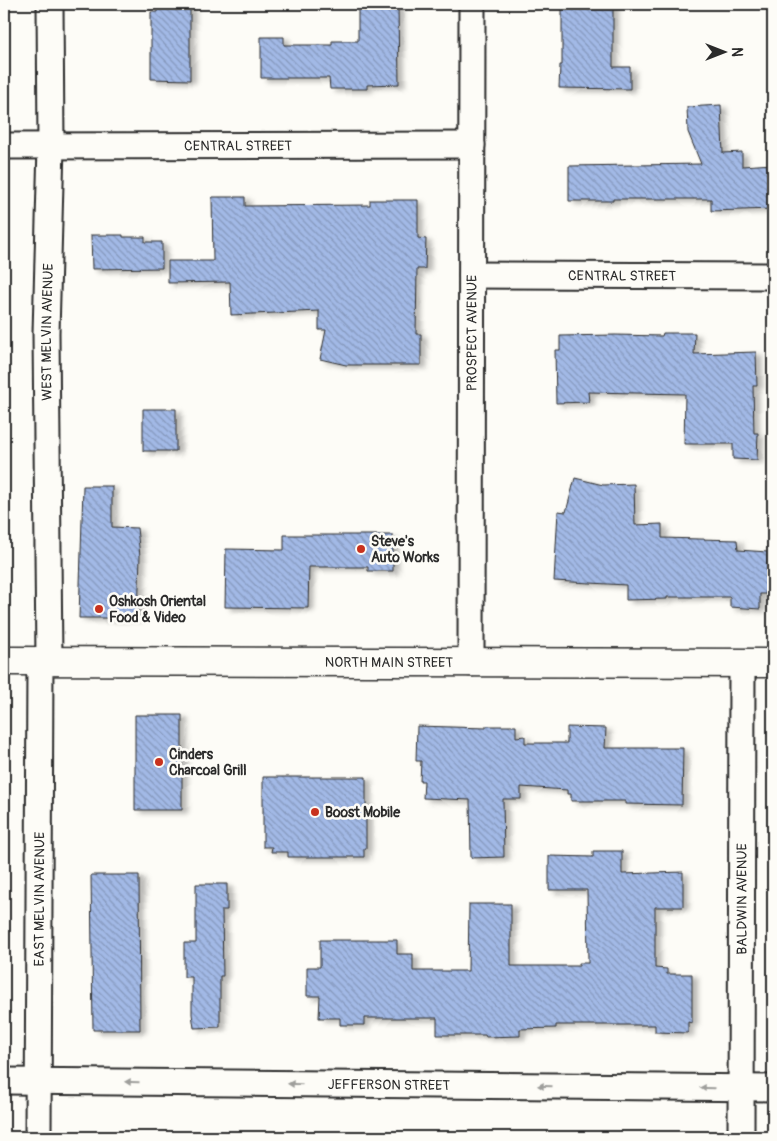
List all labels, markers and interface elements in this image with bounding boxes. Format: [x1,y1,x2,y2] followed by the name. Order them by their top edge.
[700,28,750,78] north arrow
[728,47,745,57] text: N
[184,137,292,155] street label: CENTRAL STREET
[38,263,57,401] street label: WEST MELVIN AVENUE
[568,267,676,285] street label: CENTRAL STREET
[463,275,481,391] street label: PROSPECT AVENUE
[371,533,440,566] place label: Steve's Auto Works
[355,543,367,555] marker: Steve's Auto Works
[109,593,206,626] place label: Oshkosh Oriental Food & Video
[93,603,105,615] marker: Oshkosh Oriental Food & Video
[325,654,453,671] street label: NORTH MAIN STREET
[169,746,247,779] place label: Cinders Charcoal Grill
[153,756,165,768] marker: Cinders Charcoal Grill
[325,804,401,821] place label: Boost Mobile
[309,806,321,818] marker: Boost Mobile
[31,832,48,966] street label: EAST MELVIN AVENUE
[733,843,751,955] street label: BALDWIN AVENUE
[328,1076,450,1094] street label: JEFFERSON STREET
[124,1078,140,1086] one-way arrow
[286,1079,302,1087] one-way arrow
[536,1082,552,1090] one-way arrow
[699,1083,715,1091] one-way arrow

